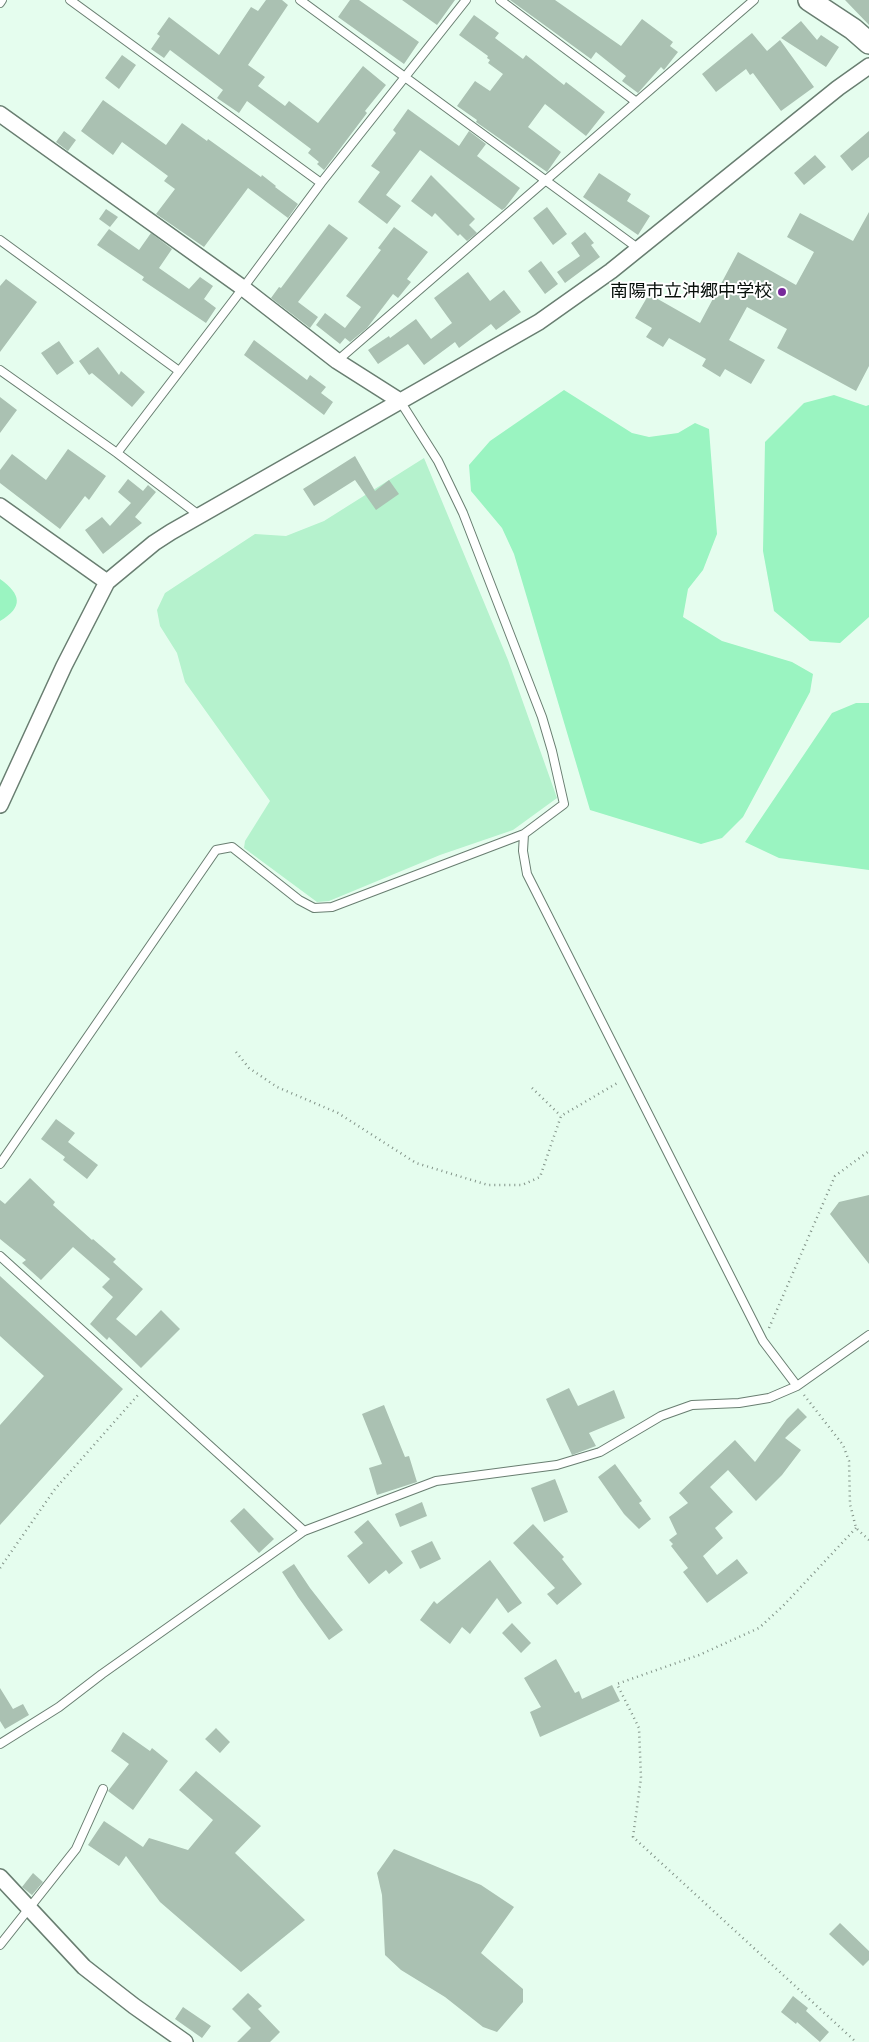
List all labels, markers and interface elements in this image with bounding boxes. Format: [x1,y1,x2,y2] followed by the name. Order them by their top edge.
[610,281,772,303] place label: 南陽市立沖郷中学校
[776,286,788,298] marker: 南陽市立沖郷中学校

